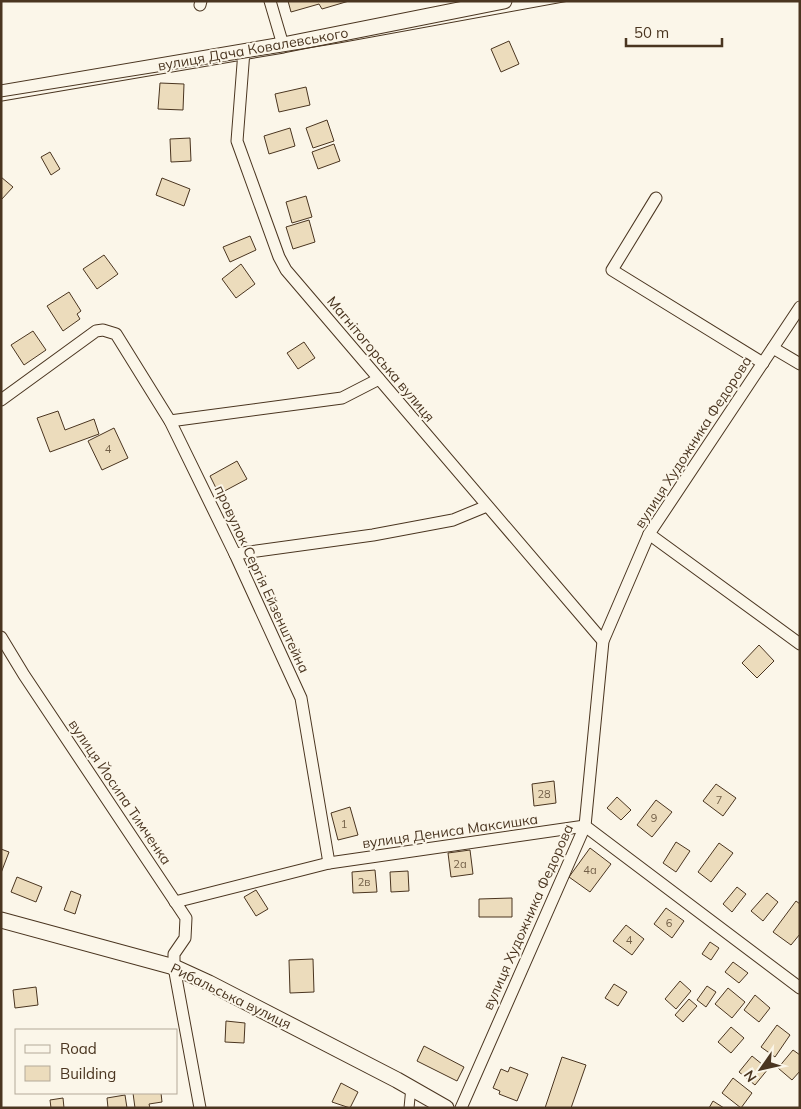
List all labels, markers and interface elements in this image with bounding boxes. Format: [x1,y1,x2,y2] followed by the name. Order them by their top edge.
[626,15,722,47] scale bar
[156,23,350,75] street label: вулиця Дача Ковалевського
[634,23,669,42] text: 50 m
[323,293,439,425] street label: Магнітогорська вулиця
[631,353,755,531] street label: вулиця Художника Федорова
[105,442,112,456] house number: 4
[211,482,313,676] street label: провулок Сергія Ейзенштейна
[65,716,175,868] street label: вулиця Йосипа Тимченка
[537,787,551,801] house number: 28
[716,793,722,807] house number: 7
[361,810,539,852] street label: вулиця Дениса Максишка
[651,811,657,825] house number: 9
[341,817,347,831] house number: 1
[479,821,577,1013] street label: вулиця Художника Федорова
[453,857,467,871] house number: 2а
[583,863,597,877] house number: 4а
[358,875,370,889] house number: 2в
[666,916,673,930] house number: 6
[626,933,633,947] house number: 4
[168,959,294,1033] street label: Рибальська вулиця
[15,1029,178,1094] legend
[60,1039,97,1058] text: Road
[736,1044,786,1094] north arrow
[60,1064,116,1083] text: Building
[740,1067,761,1086] text: N

